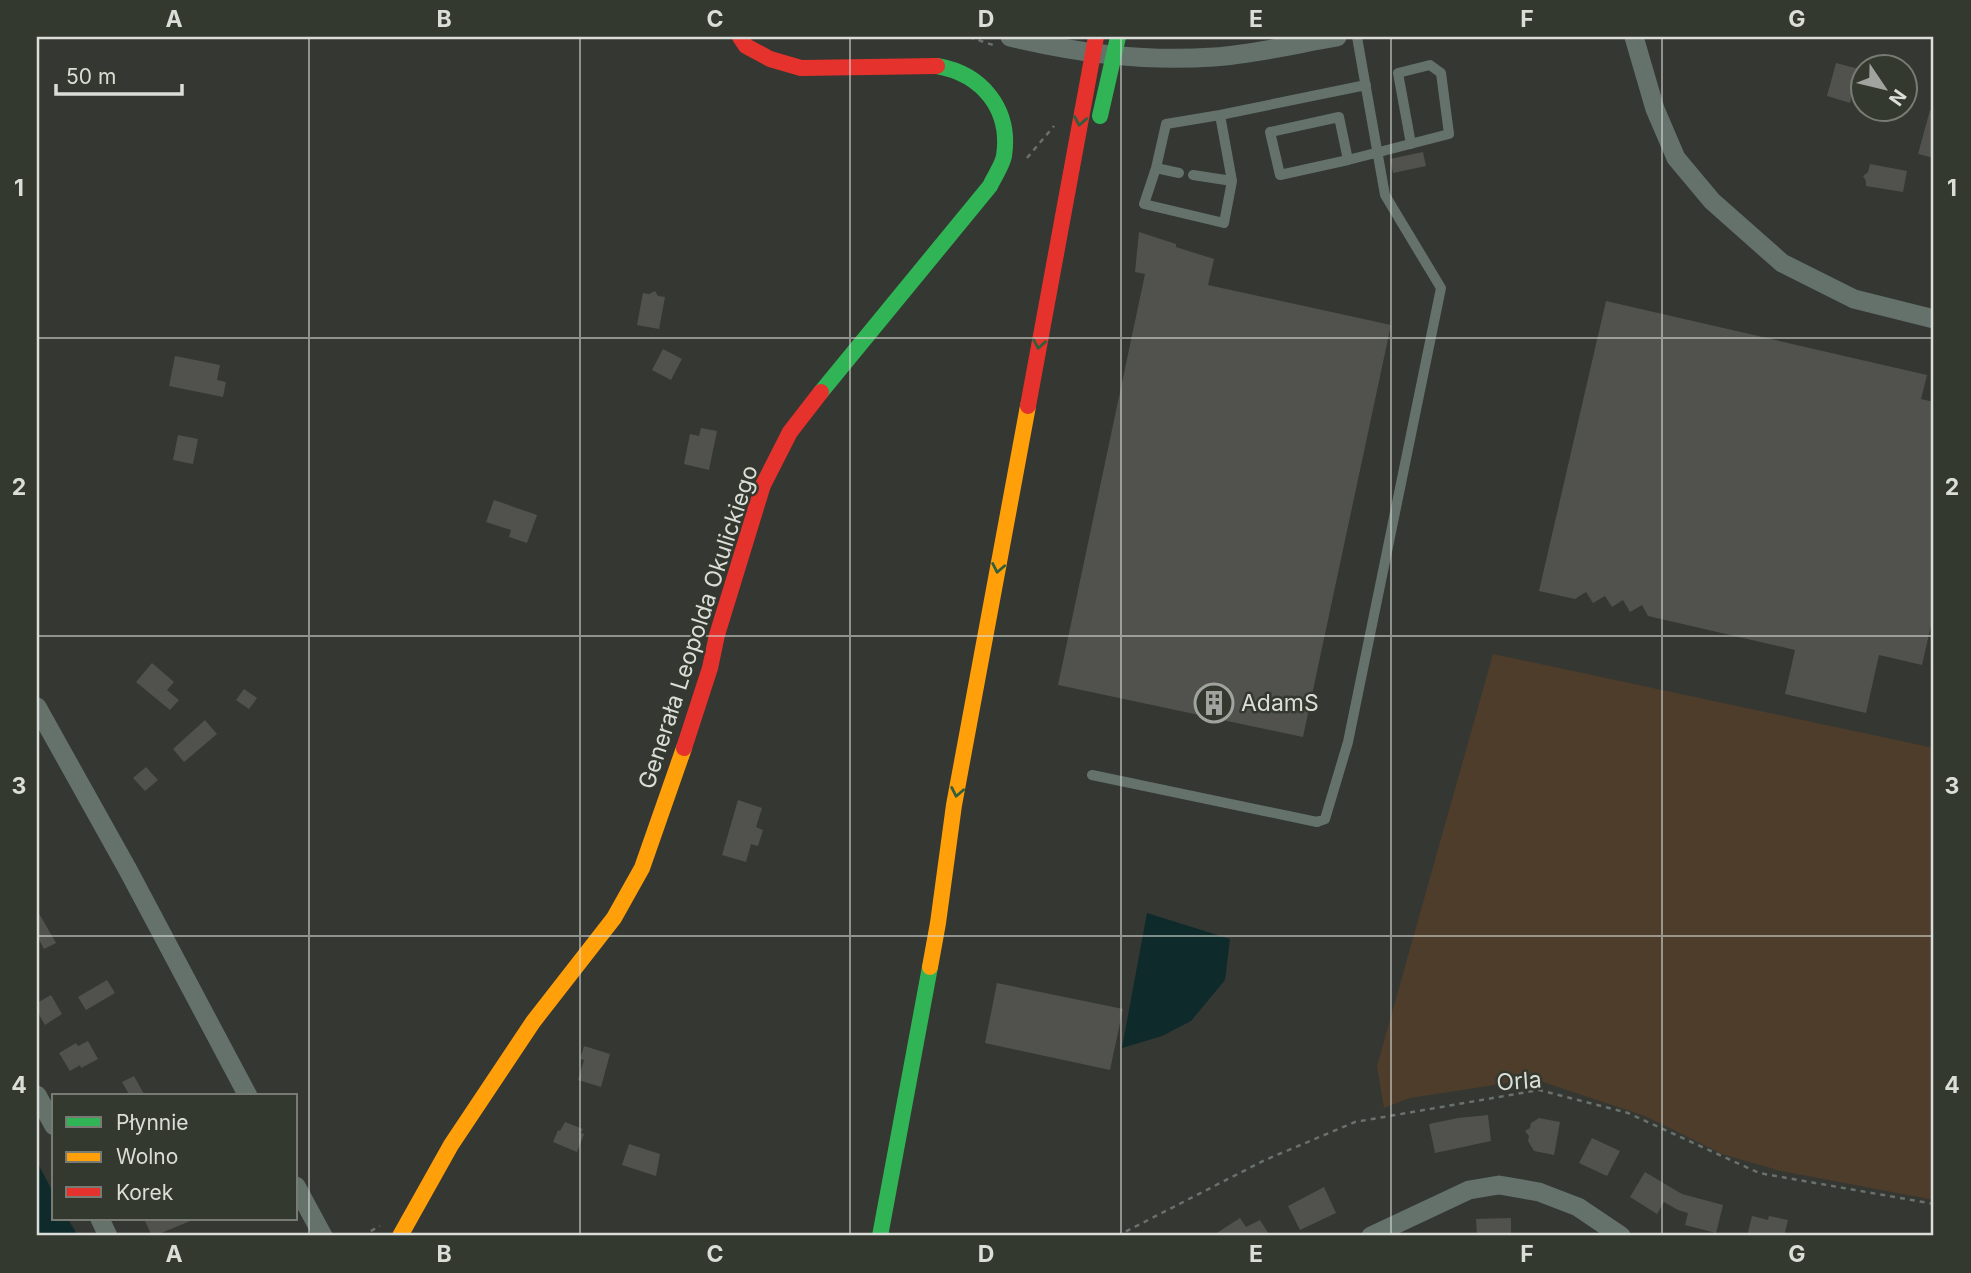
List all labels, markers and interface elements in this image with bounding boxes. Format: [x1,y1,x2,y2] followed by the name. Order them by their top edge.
[165,5,183,33] text: A
[436,5,452,33] text: B
[706,5,724,33] text: C
[978,5,994,33] text: D
[1249,5,1263,33] text: E
[1520,5,1534,33] text: F
[1788,5,1806,33] text: G
[56,52,182,96] scale bar
[1848,52,1918,122] north arrow
[66,64,116,89] text: 50 m
[1884,85,1911,110] text: N
[1073,115,1088,127] one-way arrow
[14,174,24,202] text: 1
[1947,174,1957,202] text: 1
[1033,338,1048,350] one-way arrow
[632,462,764,792] street label: Generała Leopolda Okulickiego
[12,473,26,501] text: 2
[1945,473,1959,501] text: 2
[991,562,1006,574] one-way arrow
[1193,682,1235,724] building icon: AdamS
[1241,689,1319,717] place label: AdamS
[12,772,26,800] text: 3
[1945,772,1959,800] text: 3
[950,786,965,798] one-way arrow
[1496,1065,1542,1097] street label: Orla
[11,1071,27,1099] text: 4
[1944,1071,1960,1099] text: 4
[52,1094,298,1220] legend
[116,1110,189,1135] text: Płynnie
[116,1144,178,1169] text: Wolno
[116,1180,174,1205] text: Korek
[165,1240,183,1268] text: A
[436,1240,452,1268] text: B
[706,1240,724,1268] text: C
[978,1240,994,1268] text: D
[1249,1240,1263,1268] text: E
[1520,1240,1534,1268] text: F
[1788,1240,1806,1268] text: G

